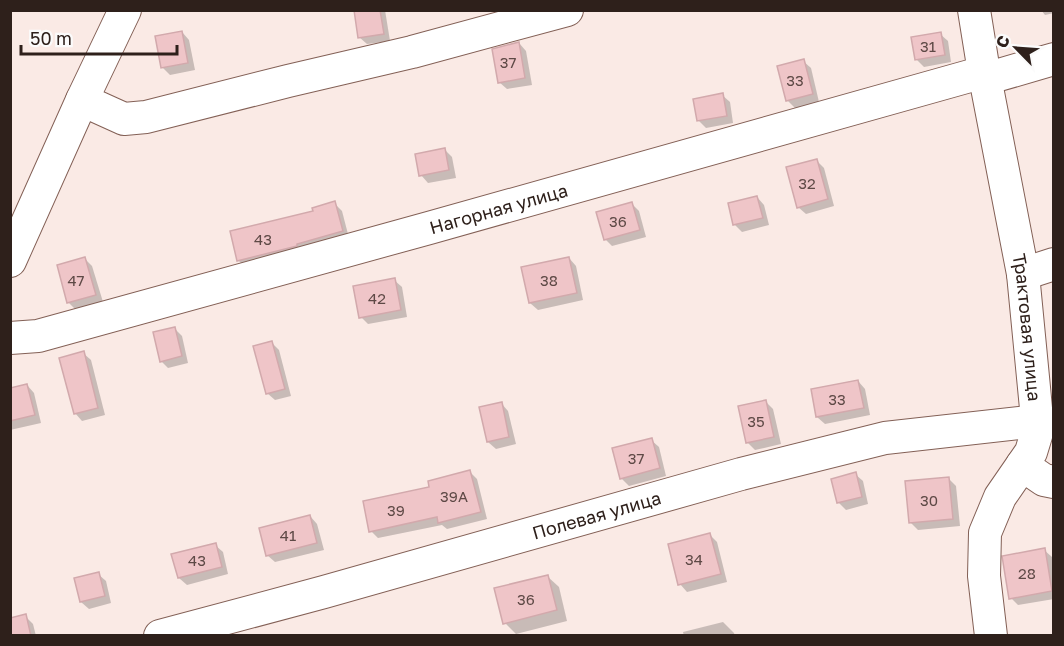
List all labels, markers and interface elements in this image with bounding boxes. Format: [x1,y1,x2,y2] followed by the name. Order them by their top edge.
[21,18,177,56] scale bar
[986,18,1046,78] north arrow
[30,27,72,49] text: 50 m
[991,32,1014,51] text: С
[920,37,936,55] house number: 31
[500,53,516,71] house number: 37
[786,71,804,89] house number: 33
[798,174,816,192] house number: 32
[427,179,570,238] street label: Нагорная улица
[609,212,627,230] house number: 36
[254,230,272,248] house number: 43
[1008,252,1046,402] street label: Трактовая улица
[67,271,85,289] house number: 47
[540,271,558,289] house number: 38
[368,289,386,307] house number: 42
[828,390,846,408] house number: 33
[747,412,765,430] house number: 35
[628,449,644,467] house number: 37
[530,486,663,544] street label: Полевая улица
[440,487,468,505] house number: 39А
[920,491,938,509] house number: 30
[387,501,405,519] house number: 39
[280,526,296,544] house number: 41
[685,550,703,568] house number: 34
[188,551,206,569] house number: 43
[1018,564,1036,582] house number: 28
[517,590,535,608] house number: 36

